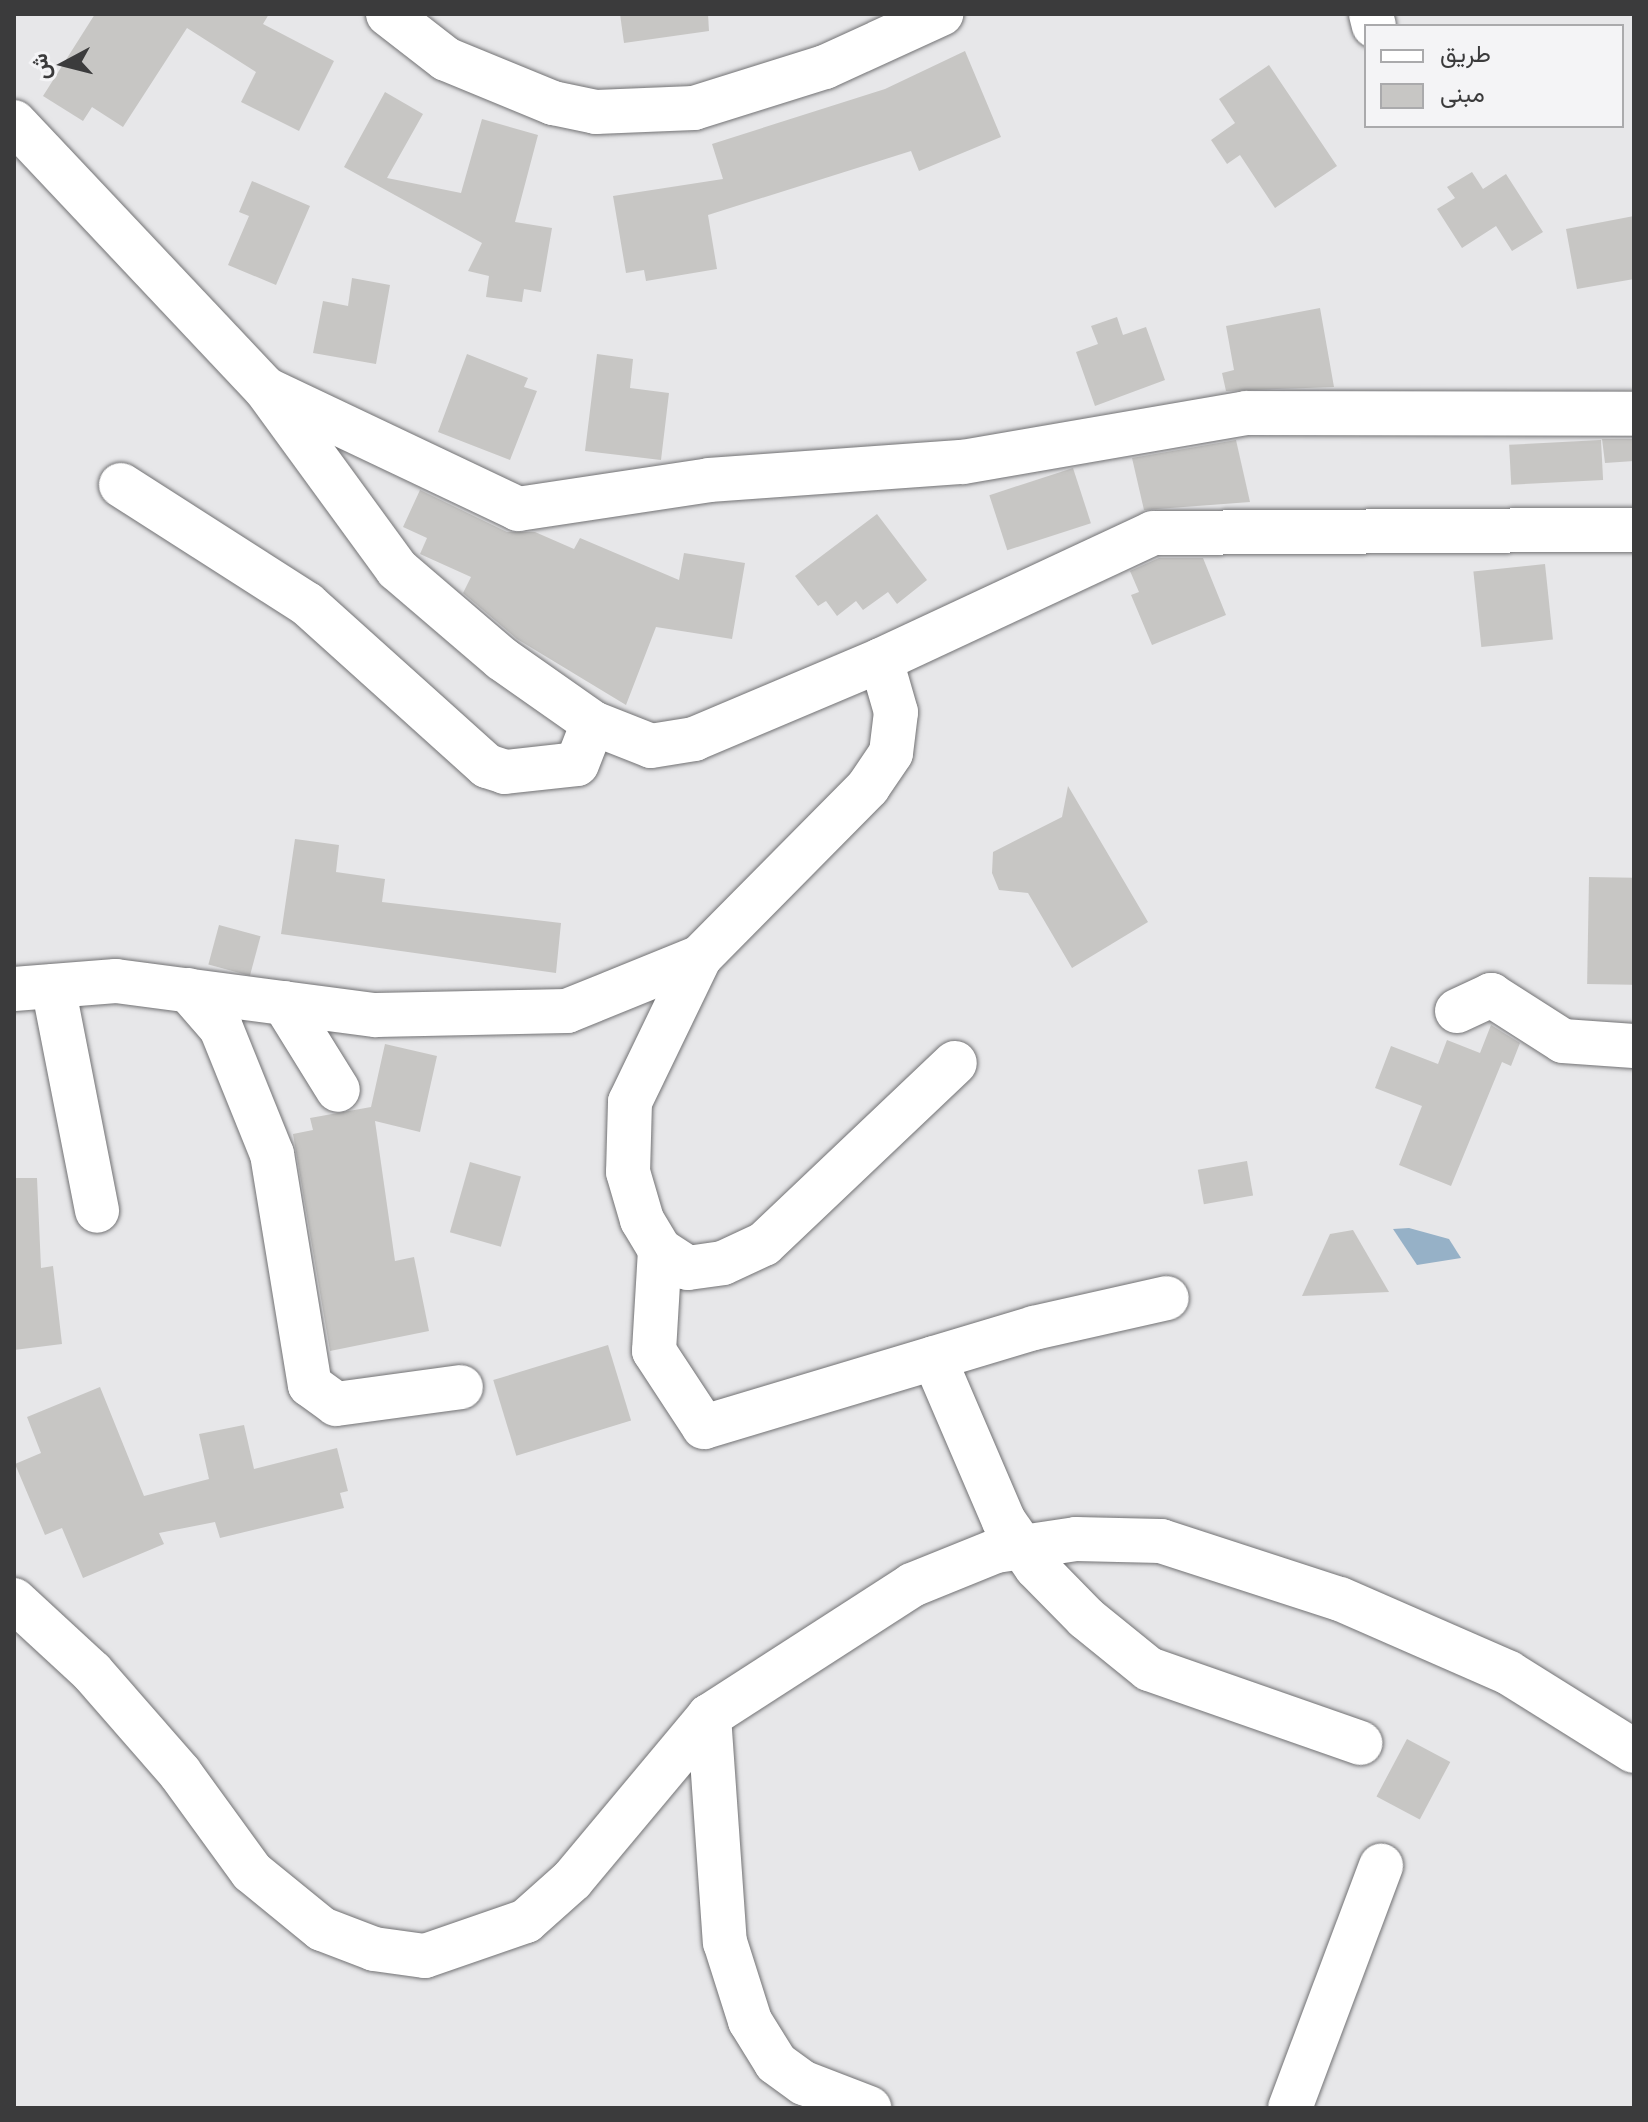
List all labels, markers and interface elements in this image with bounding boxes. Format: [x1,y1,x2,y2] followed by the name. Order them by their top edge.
[24,24,104,104] north arrow
[1364,24,1624,128] legend
[1440,37,1491,69] text: طريق
[24,52,56,82] text: ش
[1440,77,1485,109] text: مبنى

